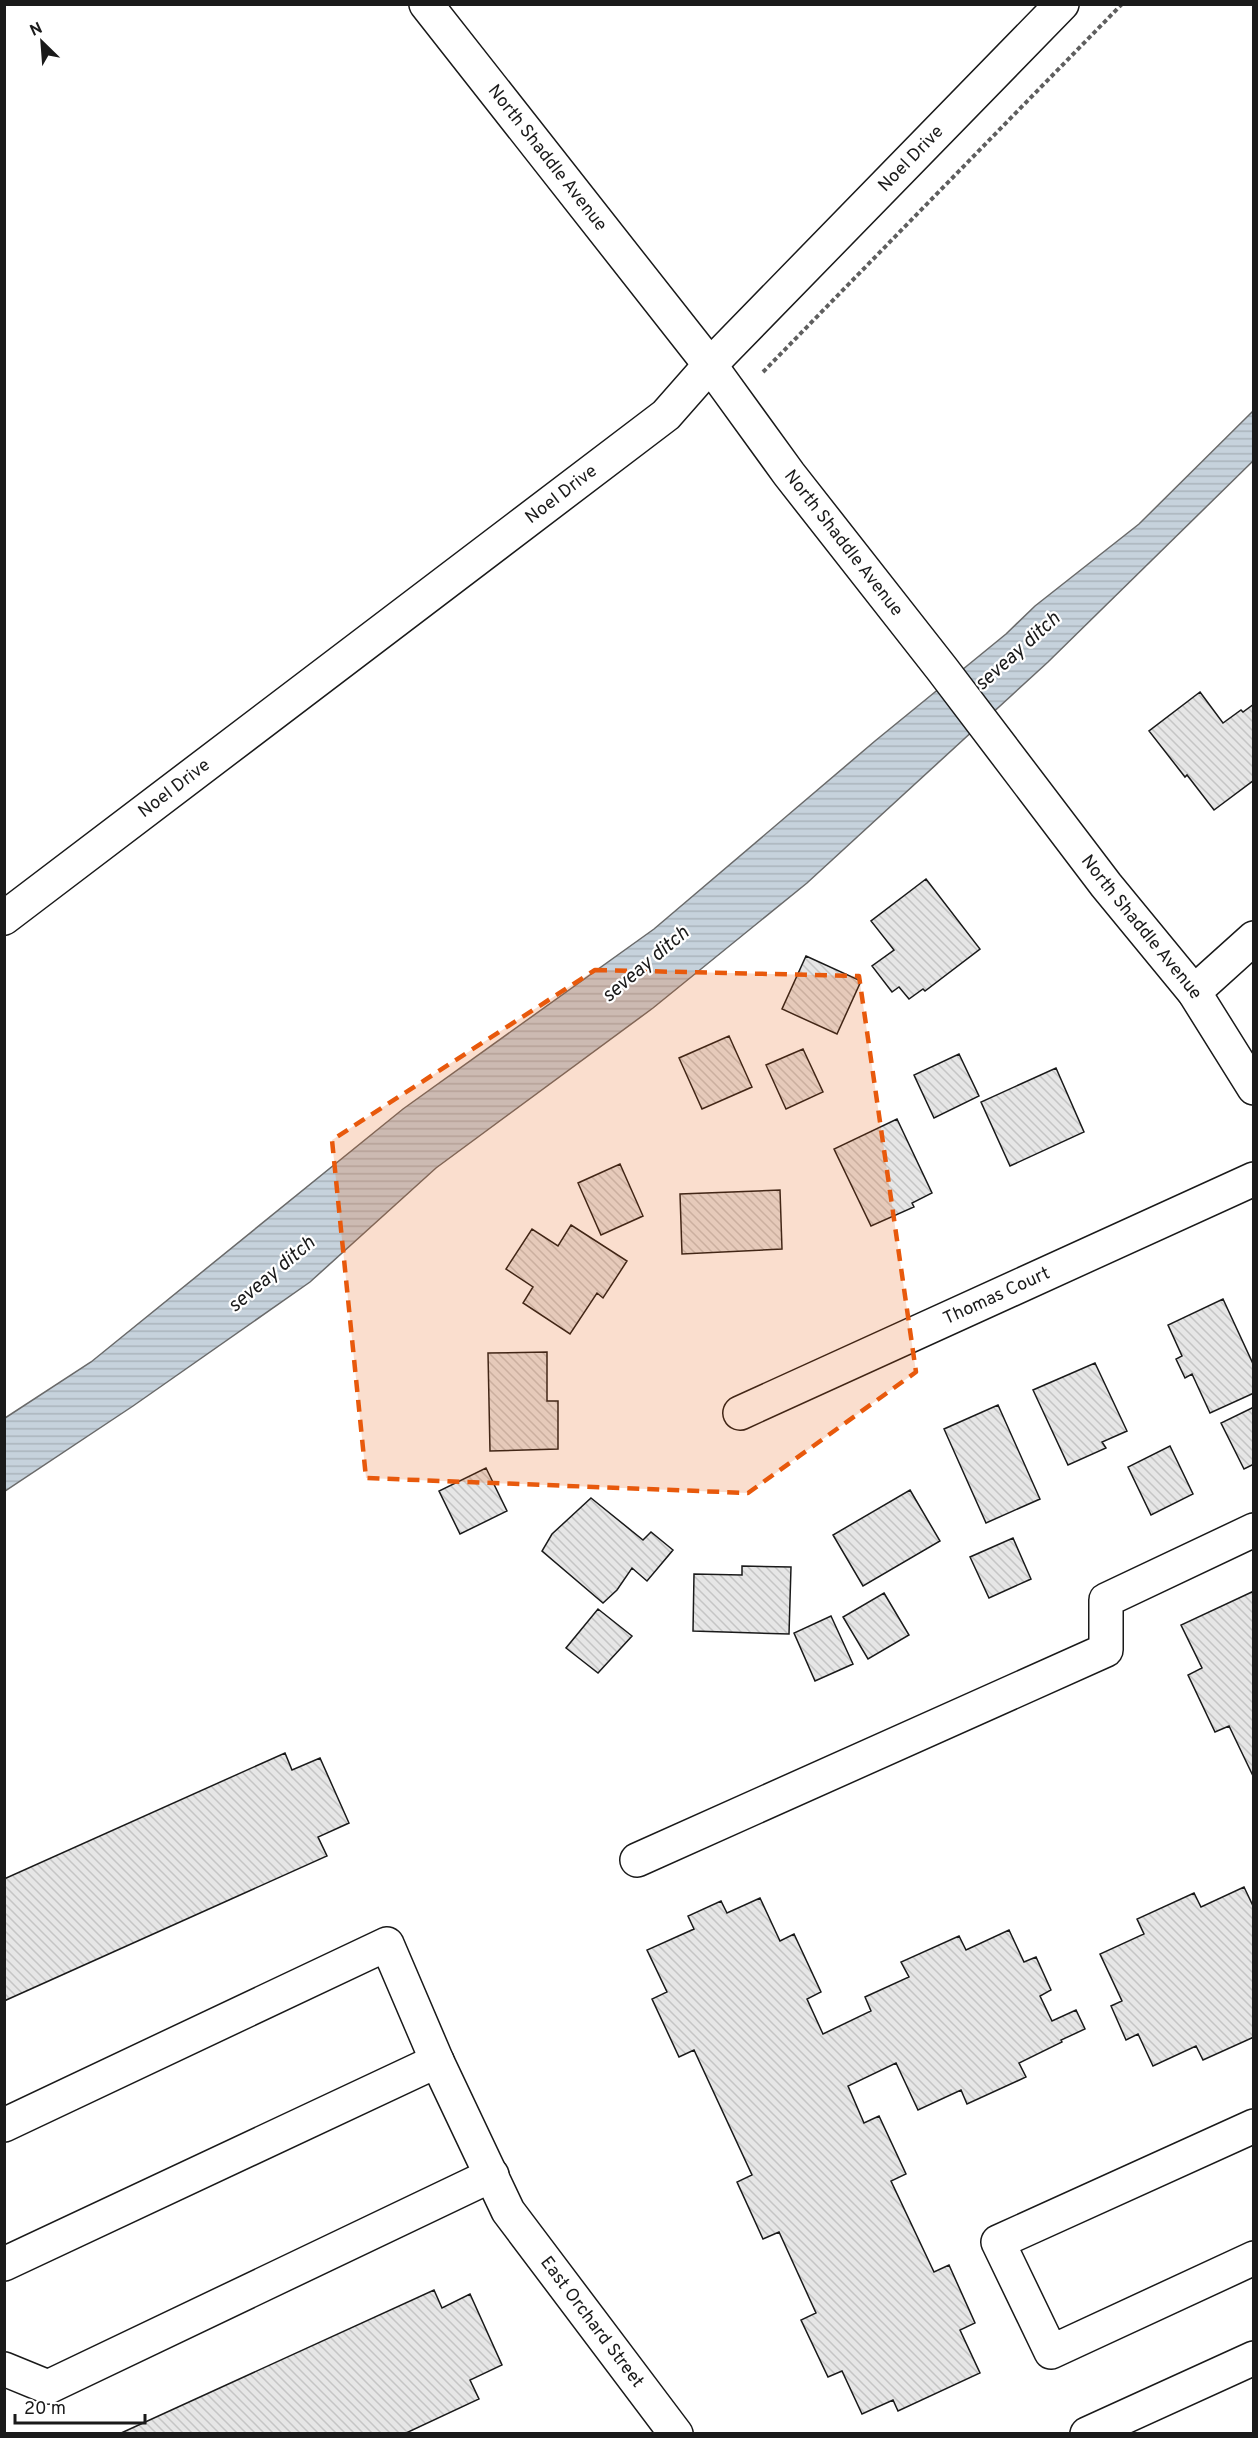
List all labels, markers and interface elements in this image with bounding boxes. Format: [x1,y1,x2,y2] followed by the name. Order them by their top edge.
[12,12,72,72] north arrow
[27,19,46,42] text: N
[482,80,612,236] street label: North Shaddle Avenue
[873,121,949,197] street label: Noel Drive
[521,460,602,529] street label: Noel Drive
[779,465,908,621] street label: North Shaddle Avenue
[970,607,1066,697] water label: seveay ditch
[134,754,215,823] street label: Noel Drive
[1076,850,1207,1004] street label: North Shaddle Avenue
[597,921,695,1009] water label: seveay ditch
[223,1231,321,1319] water label: seveay ditch
[940,1262,1054,1330] street label: Thomas Court
[535,2252,649,2392] street label: East Orchard Street
[15,2387,146,2425] scale bar
[24,2398,66,2421] text: 20 m

